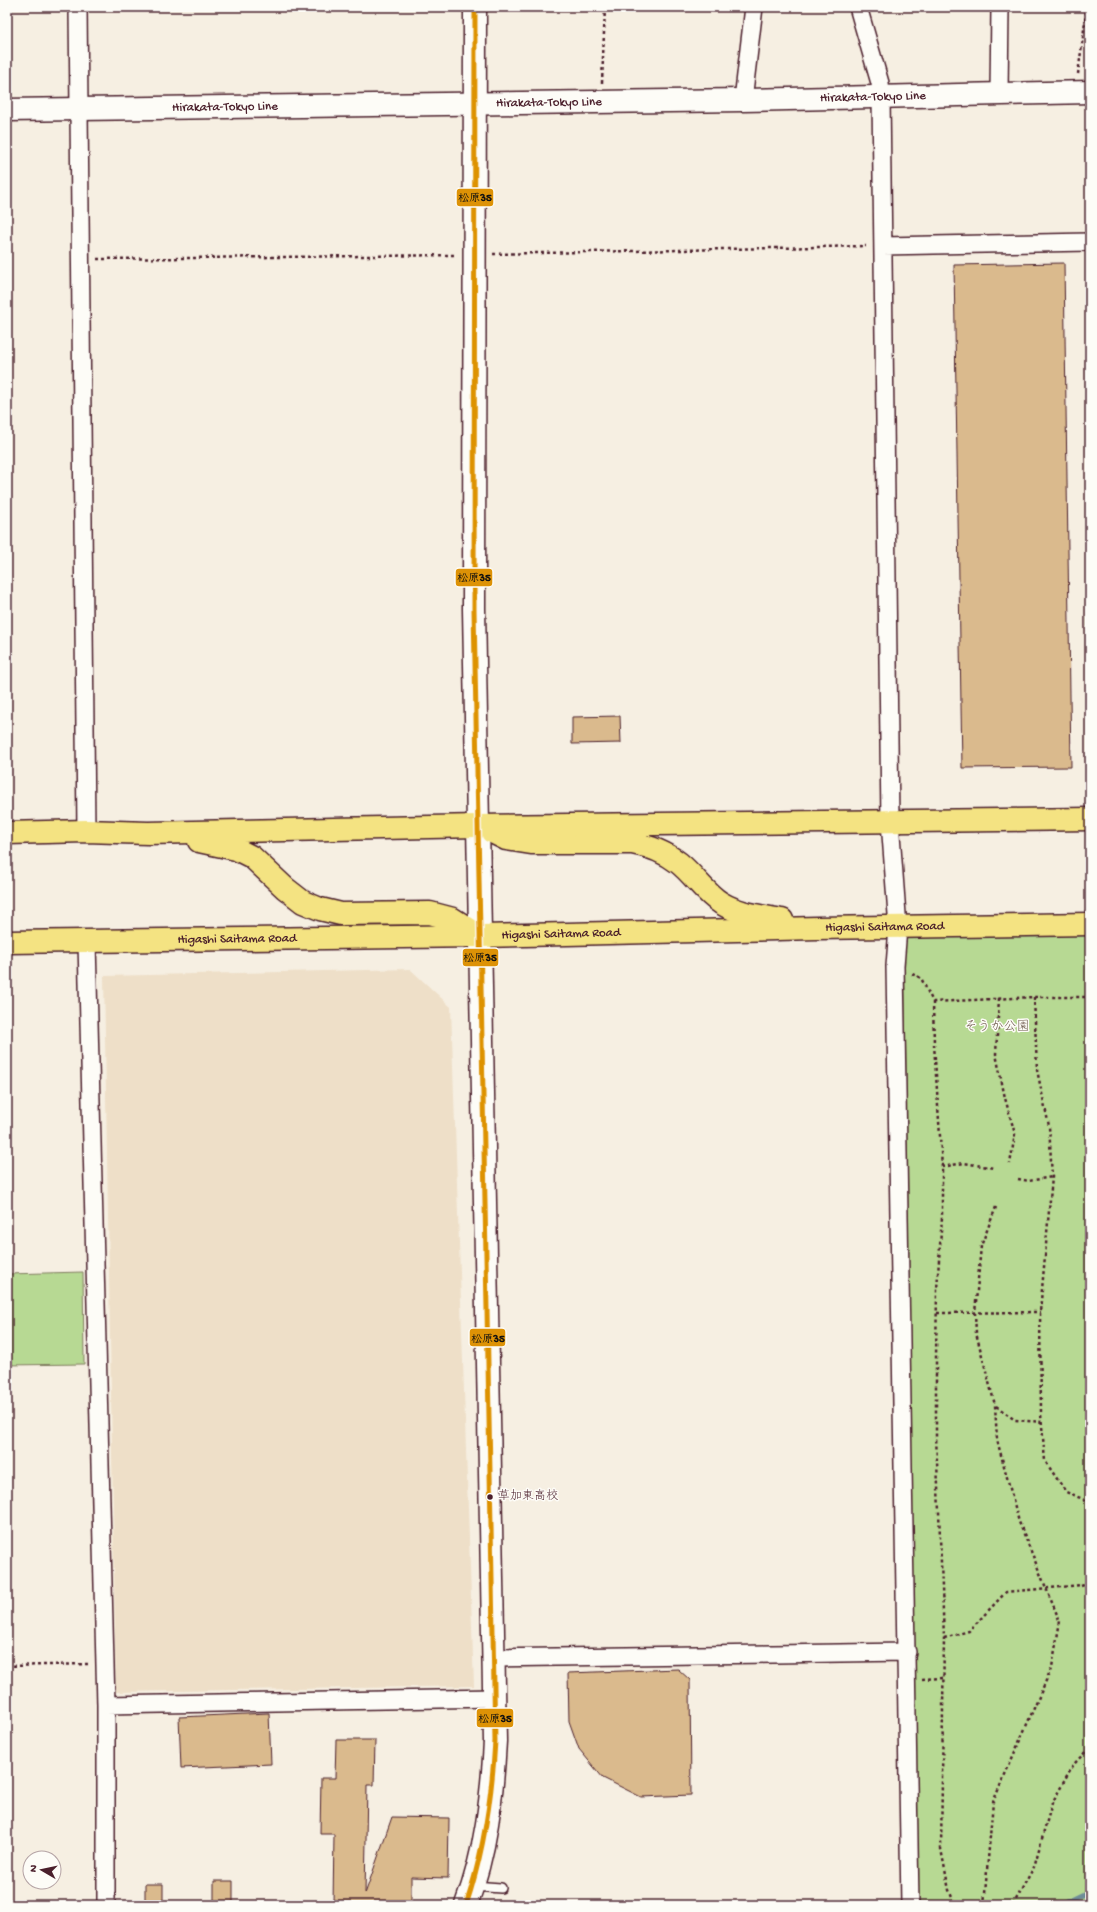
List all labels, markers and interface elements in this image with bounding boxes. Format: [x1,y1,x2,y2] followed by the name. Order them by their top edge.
[820,88,926,106] street label: Hirakata-Tokyo Line
[496,94,602,111] street label: Hirakata-Tokyo Line
[172,99,278,115] street label: Hirakata-Tokyo Line
[456,188,494,207] line badge: 松原35
[458,192,492,205] text: 松原35
[455,568,493,587] line badge: 松原35
[457,572,491,585] text: 松原35
[825,919,946,935] street label: Higashi Saitama Road
[501,925,622,943] street label: Higashi Saitama Road
[177,931,298,947] street label: Higashi Saitama Road
[462,948,499,967] line badge: 松原35
[463,952,497,965] text: 松原35
[964,1019,1030,1035] park label: そうか公園
[469,1328,506,1347] line badge: 松原35
[471,1333,505,1346] text: 松原35
[498,1489,558,1504] place label: 草加東高校
[485,1492,495,1502] marker: 草加東高校
[476,1708,514,1728] line badge: 松原35
[478,1713,512,1726] text: 松原35
[22,1850,62,1890] north arrow
[28,1864,41,1873] text: N

